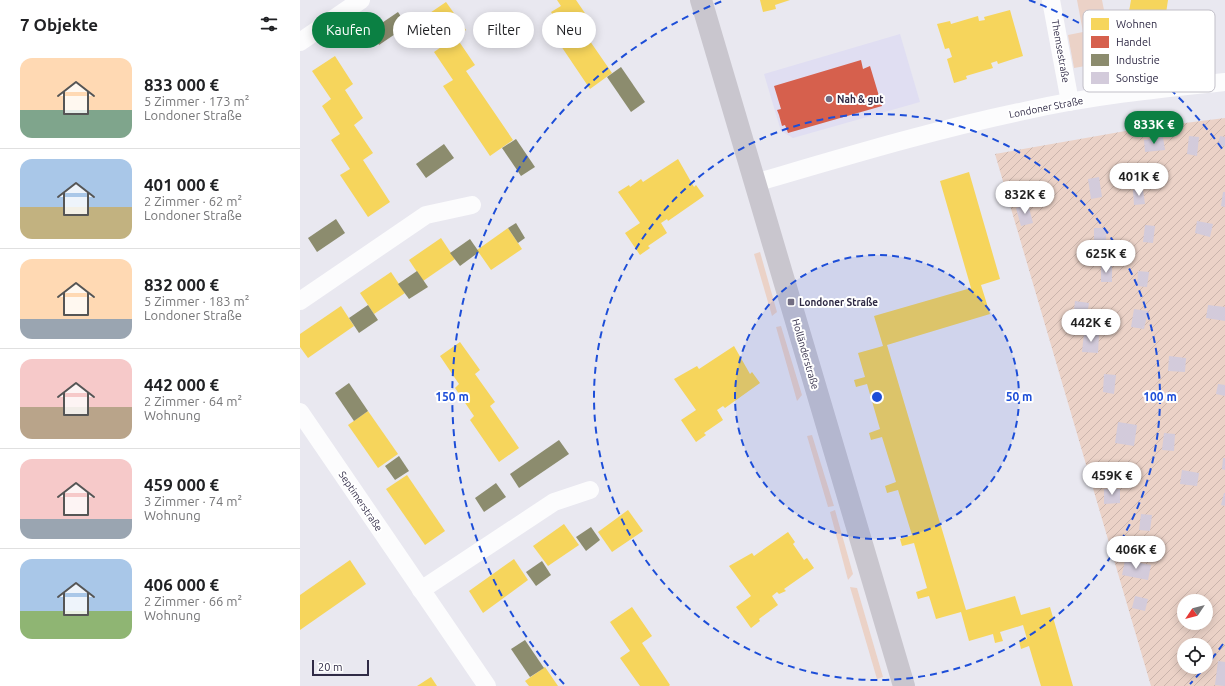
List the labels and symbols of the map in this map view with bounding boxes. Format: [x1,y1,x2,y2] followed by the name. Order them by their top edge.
[1083,10,1215,92] legend
[1116,18,1157,30] text: Wohnen
[1050,19,1071,84] street label: Themsestraße
[1116,36,1151,48] text: Handel
[1116,54,1160,66] text: Industrie
[1116,72,1159,84] text: Sonstige
[824,94,834,104] marker: Nah & gut
[837,94,884,105] place label: Nah & gut
[1008,95,1084,120] street label: Londoner Straße
[1121,111,1187,145] pin: 833K €
[1106,163,1172,197] pin: 401K €
[992,181,1058,215] pin: 832K €
[1073,240,1139,274] pin: 625K €
[786,297,796,307] marker: Londoner Straße
[799,297,878,308] place label: Londoner Straße
[1058,309,1124,343] pin: 442K €
[790,318,821,391] street label: Holländerstraße
[435,390,469,403] text: 150 m
[870,390,884,404] centre of rings
[1006,390,1032,403] text: 50 m
[1143,390,1177,403] text: 100 m
[1079,462,1145,496] pin: 459K €
[337,469,385,533] street label: Septimerstraße
[1103,536,1169,570] pin: 406K €
[1177,594,1213,630] north arrow
[312,658,369,677] scale bar

